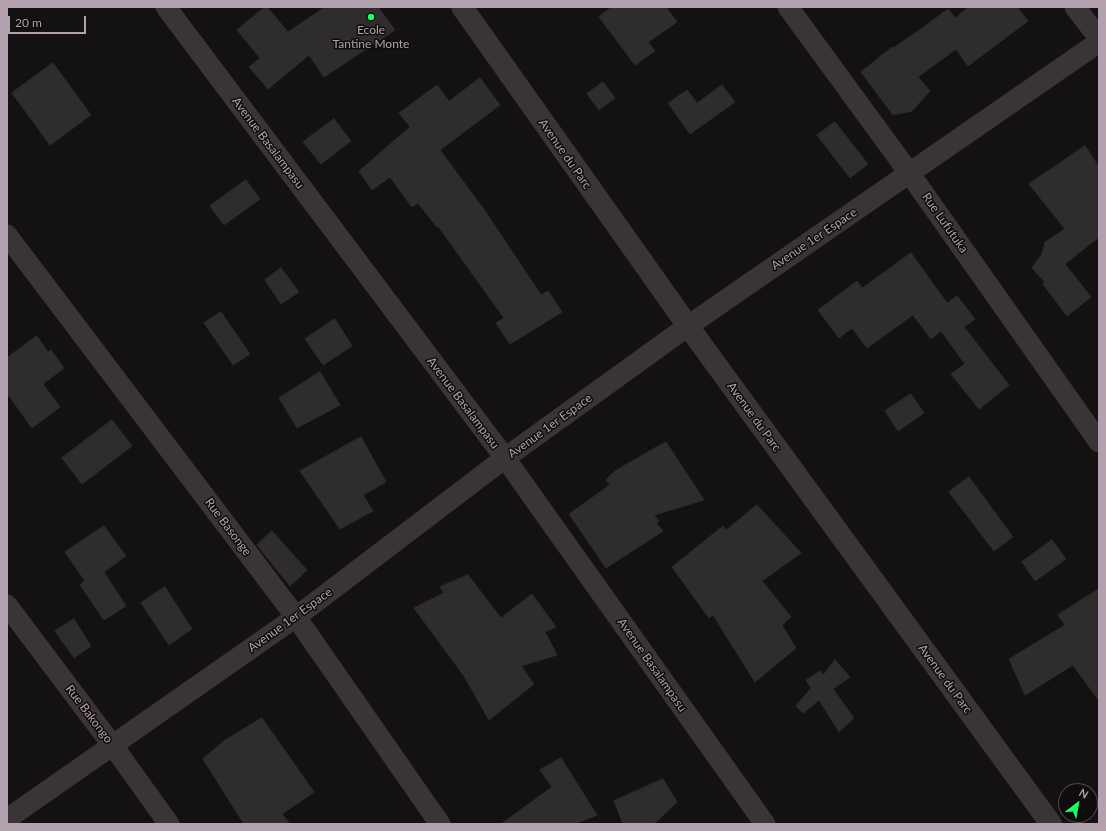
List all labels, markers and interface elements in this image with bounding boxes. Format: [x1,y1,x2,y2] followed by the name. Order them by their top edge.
[10,8,88,34] scale bar
[366,12,376,22] marker: Ecole Tantine Monte
[15,15,42,30] text: 20 m
[333,23,409,51] place label: Ecole Tantine Monte
[229,94,307,192] street label: Avenue Basalampasu
[536,116,594,192] street label: Avenue du Parc
[919,190,971,256] street label: Rue Lufutuka
[768,205,860,273] street label: Avenue 1er Espace
[424,354,502,452] street label: Avenue Basalampasu
[724,380,784,454] street label: Avenue du Parc
[505,391,595,461] street label: Avenue 1er Espace
[202,495,254,559] street label: Rue Basonge
[245,585,335,655] street label: Avenue 1er Espace
[614,615,690,715] street label: Avenue Basalampasu
[915,642,975,716] street label: Avenue du Parc
[62,682,116,746] street label: Rue Bakongo
[1058,783,1098,823] north arrow
[1077,785,1091,801] text: N

